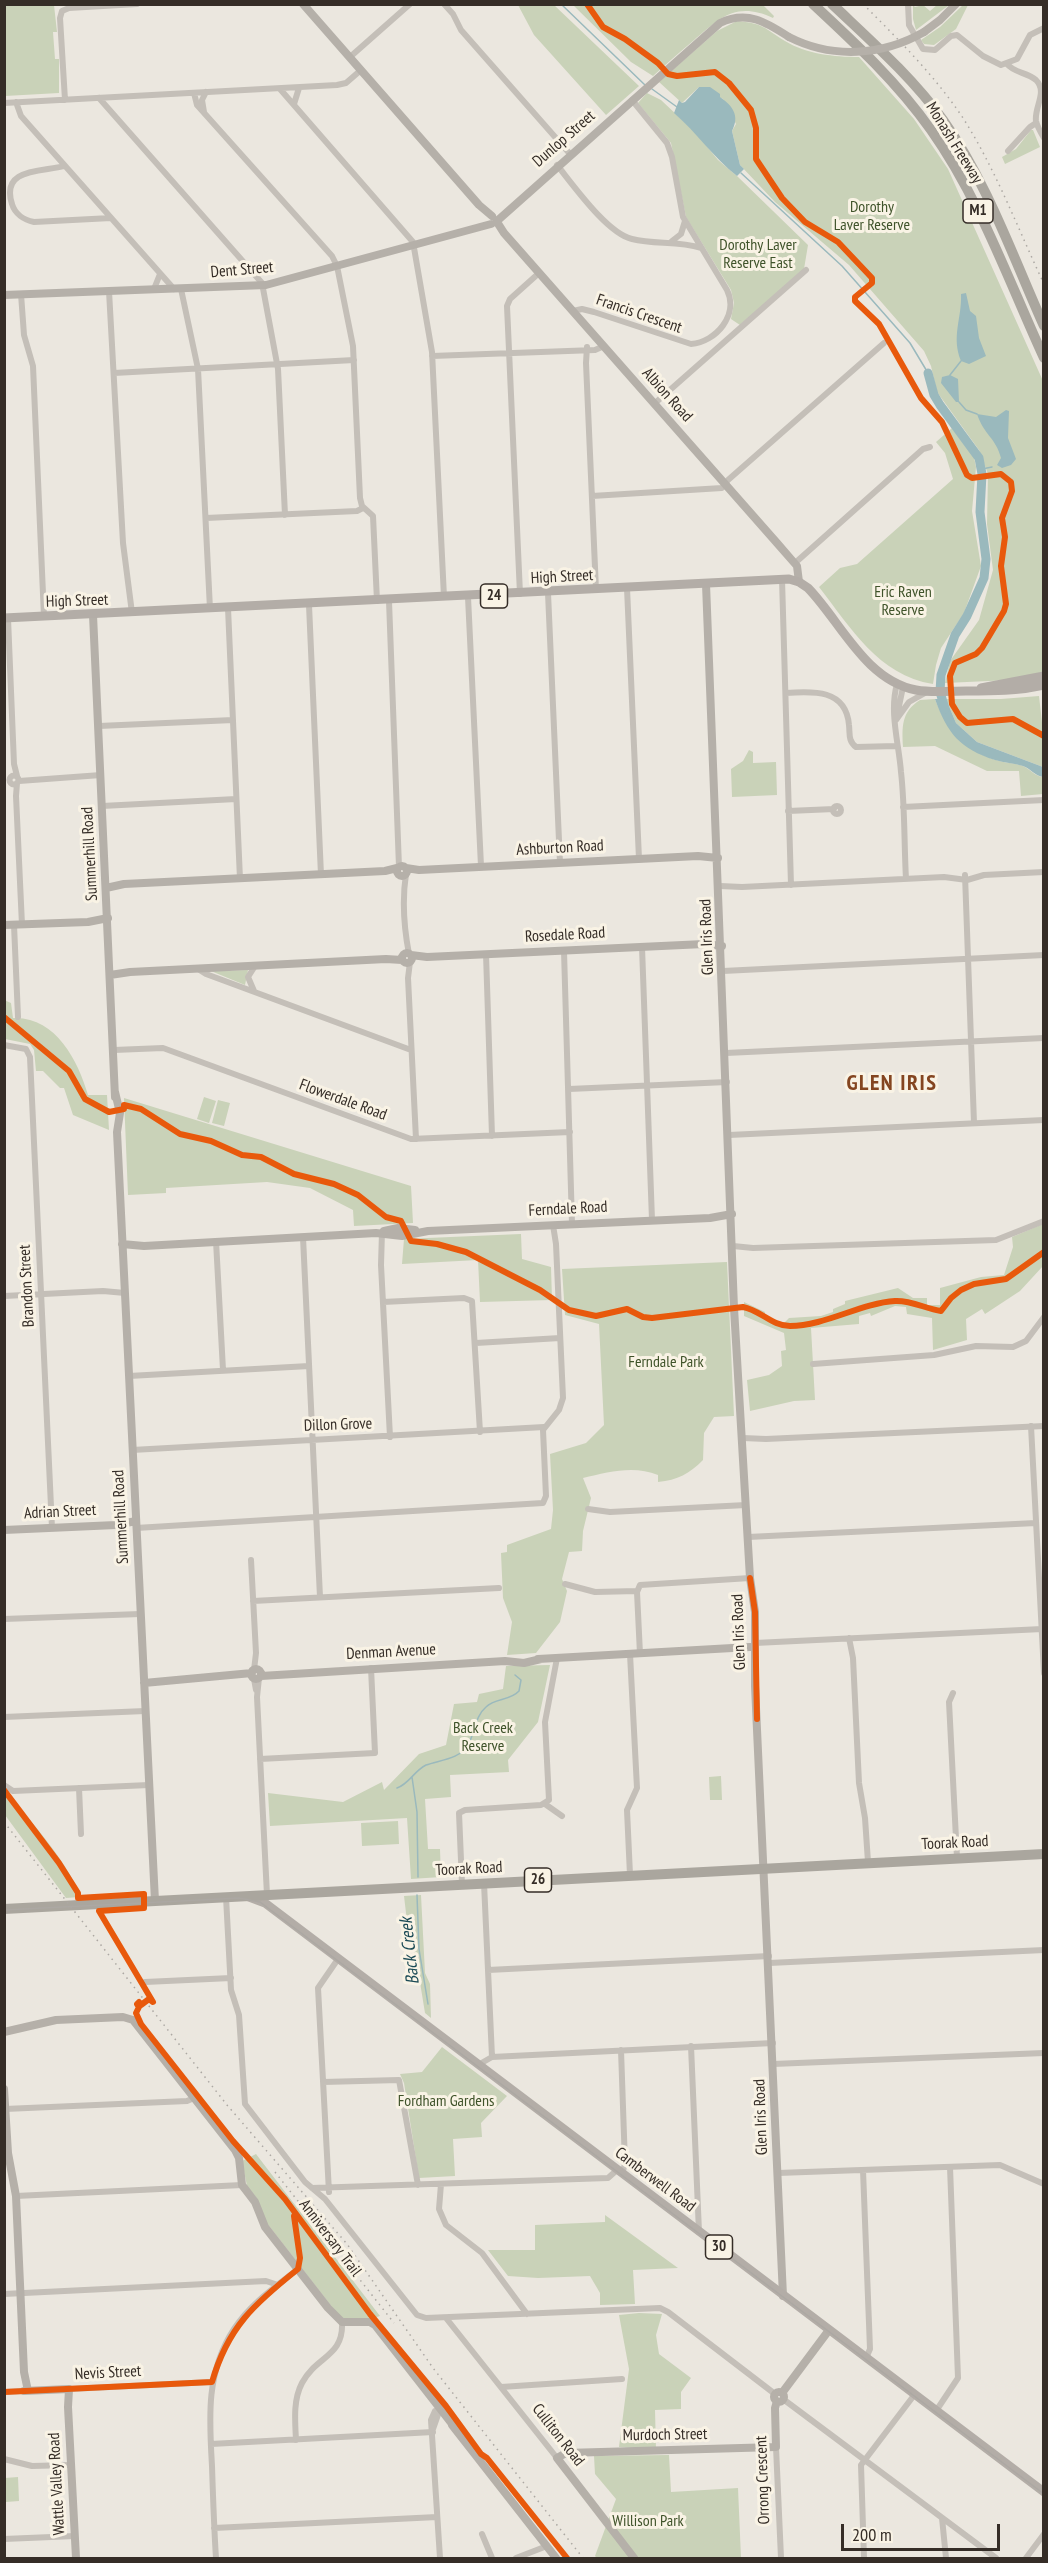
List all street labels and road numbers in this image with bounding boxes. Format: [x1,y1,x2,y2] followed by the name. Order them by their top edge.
[921,99,987,187] street label: Monash Freeway
[529,107,599,171] street label: Dunlop Street
[963,199,993,223] road number: M1
[210,258,274,282] street label: Dent Street
[594,290,684,338] street label: Francis Crescent
[638,364,696,426] street label: Albion Road
[530,566,594,588] street label: High Street
[480,584,508,608] road number: 24
[45,590,109,612] street label: High Street
[78,806,102,902] street label: Summerhill Road
[516,836,604,860] street label: Ashburton Road
[696,899,718,975] street label: Glen Iris Road
[524,923,606,947] street label: Rosedale Road
[297,1075,389,1125] street label: Flowerdale Road
[528,1197,608,1221] street label: Ferndale Road
[15,1244,39,1328] street label: Brandon Street
[303,1414,373,1436] street label: Dillon Grove
[109,1469,133,1565] street label: Summerhill Road
[23,1501,97,1523] street label: Adrian Street
[728,1594,750,1670] street label: Glen Iris Road
[346,1640,436,1664] street label: Denman Avenue
[921,1832,989,1854] street label: Toorak Road
[435,1858,503,1880] street label: Toorak Road
[524,1868,552,1892] road number: 26
[750,2079,772,2155] street label: Glen Iris Road
[611,2143,699,2217] street label: Camberwell Road
[295,2196,365,2280] street label: Anniversary Trail
[706,2235,732,2259] road number: 30
[74,2362,142,2384] street label: Nevis Street
[528,2400,588,2470] street label: Culliton Road
[623,2425,707,2445] street label: Murdoch Street
[45,2432,69,2536] street label: Wattle Valley Road
[752,2435,774,2525] street label: Orrong Crescent

